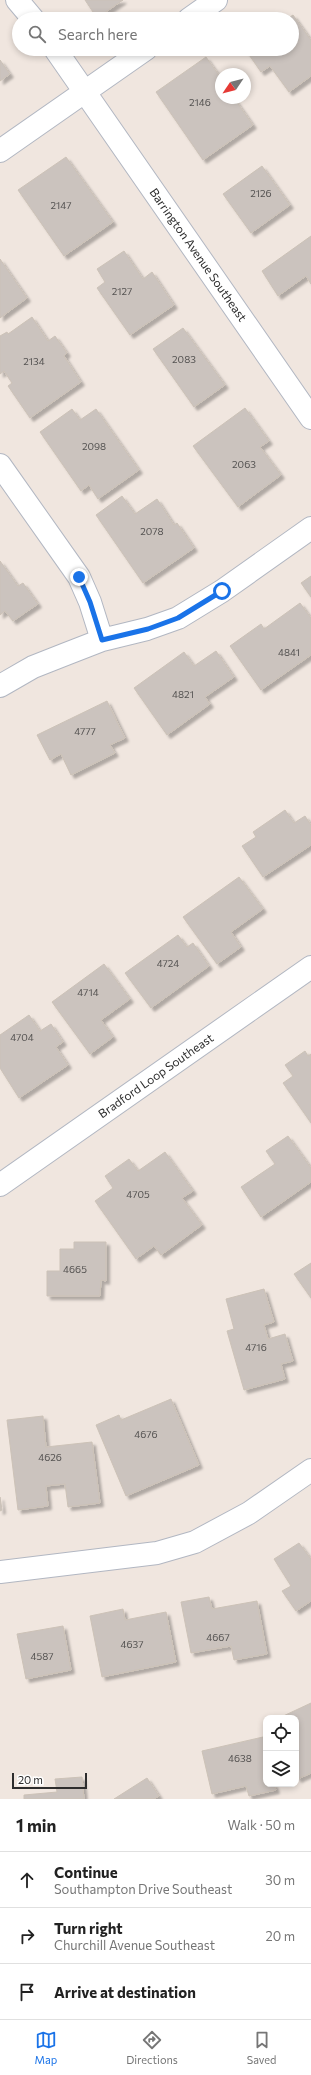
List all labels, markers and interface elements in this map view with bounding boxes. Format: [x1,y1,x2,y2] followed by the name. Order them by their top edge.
[12,12,299,56] search box
[26,23,48,45] icon: search
[58,25,137,43] text: Search here
[215,68,251,104] north arrow
[189,96,211,108] house number: 2146
[147,185,250,324] street label: Barrington Avenue Southeast
[250,187,272,199] house number: 2126
[51,199,71,211] house number: 2147
[112,285,132,297] house number: 2127
[172,353,196,365] house number: 2083
[23,355,45,367] house number: 2134
[82,440,106,452] house number: 2098
[232,458,256,470] house number: 2063
[140,525,164,537] house number: 2078
[70,568,88,586] route end
[213,582,231,600] route start
[278,646,300,658] house number: 4841
[172,688,194,700] house number: 4821
[74,725,96,737] house number: 4777
[157,957,179,969] house number: 4724
[77,986,99,998] house number: 4714
[95,1030,216,1120] street label: Bradford Loop Southeast
[10,1031,34,1043] house number: 4704
[126,1188,150,1200] house number: 4705
[63,1263,87,1275] house number: 4665
[245,1341,267,1353] house number: 4716
[134,1428,158,1440] house number: 4676
[38,1451,62,1463] house number: 4626
[206,1631,230,1643] house number: 4667
[121,1638,144,1650] house number: 4637
[30,1650,54,1662] house number: 4587
[263,1715,299,1787] map controls
[263,1715,299,1751] button: locate
[263,1751,299,1787] button: layers
[228,1752,252,1764] house number: 4638
[12,1771,87,1790] scale bar
[18,1773,43,1786] text: 20 m
[16,1815,56,1836] text: 1 min
[227,1817,295,1833] text: Walk · 50 m
[54,1863,118,1881] text: Continue
[16,1869,38,1891] icon: ahead
[265,1872,295,1888] text: 30 m
[54,1881,232,1897] text: Southampton Drive Southeast
[54,1919,123,1937] text: Turn right
[16,1925,38,1947] icon: right
[266,1928,295,1944] text: 20 m
[54,1937,215,1953] text: Churchill Avenue Southeast
[16,1981,38,2003] icon: arrive
[54,1983,196,2001] text: Arrive at destination
[35,2029,57,2066] tab: Map
[126,2029,178,2066] tab: Directions
[247,2029,276,2066] tab: Saved

